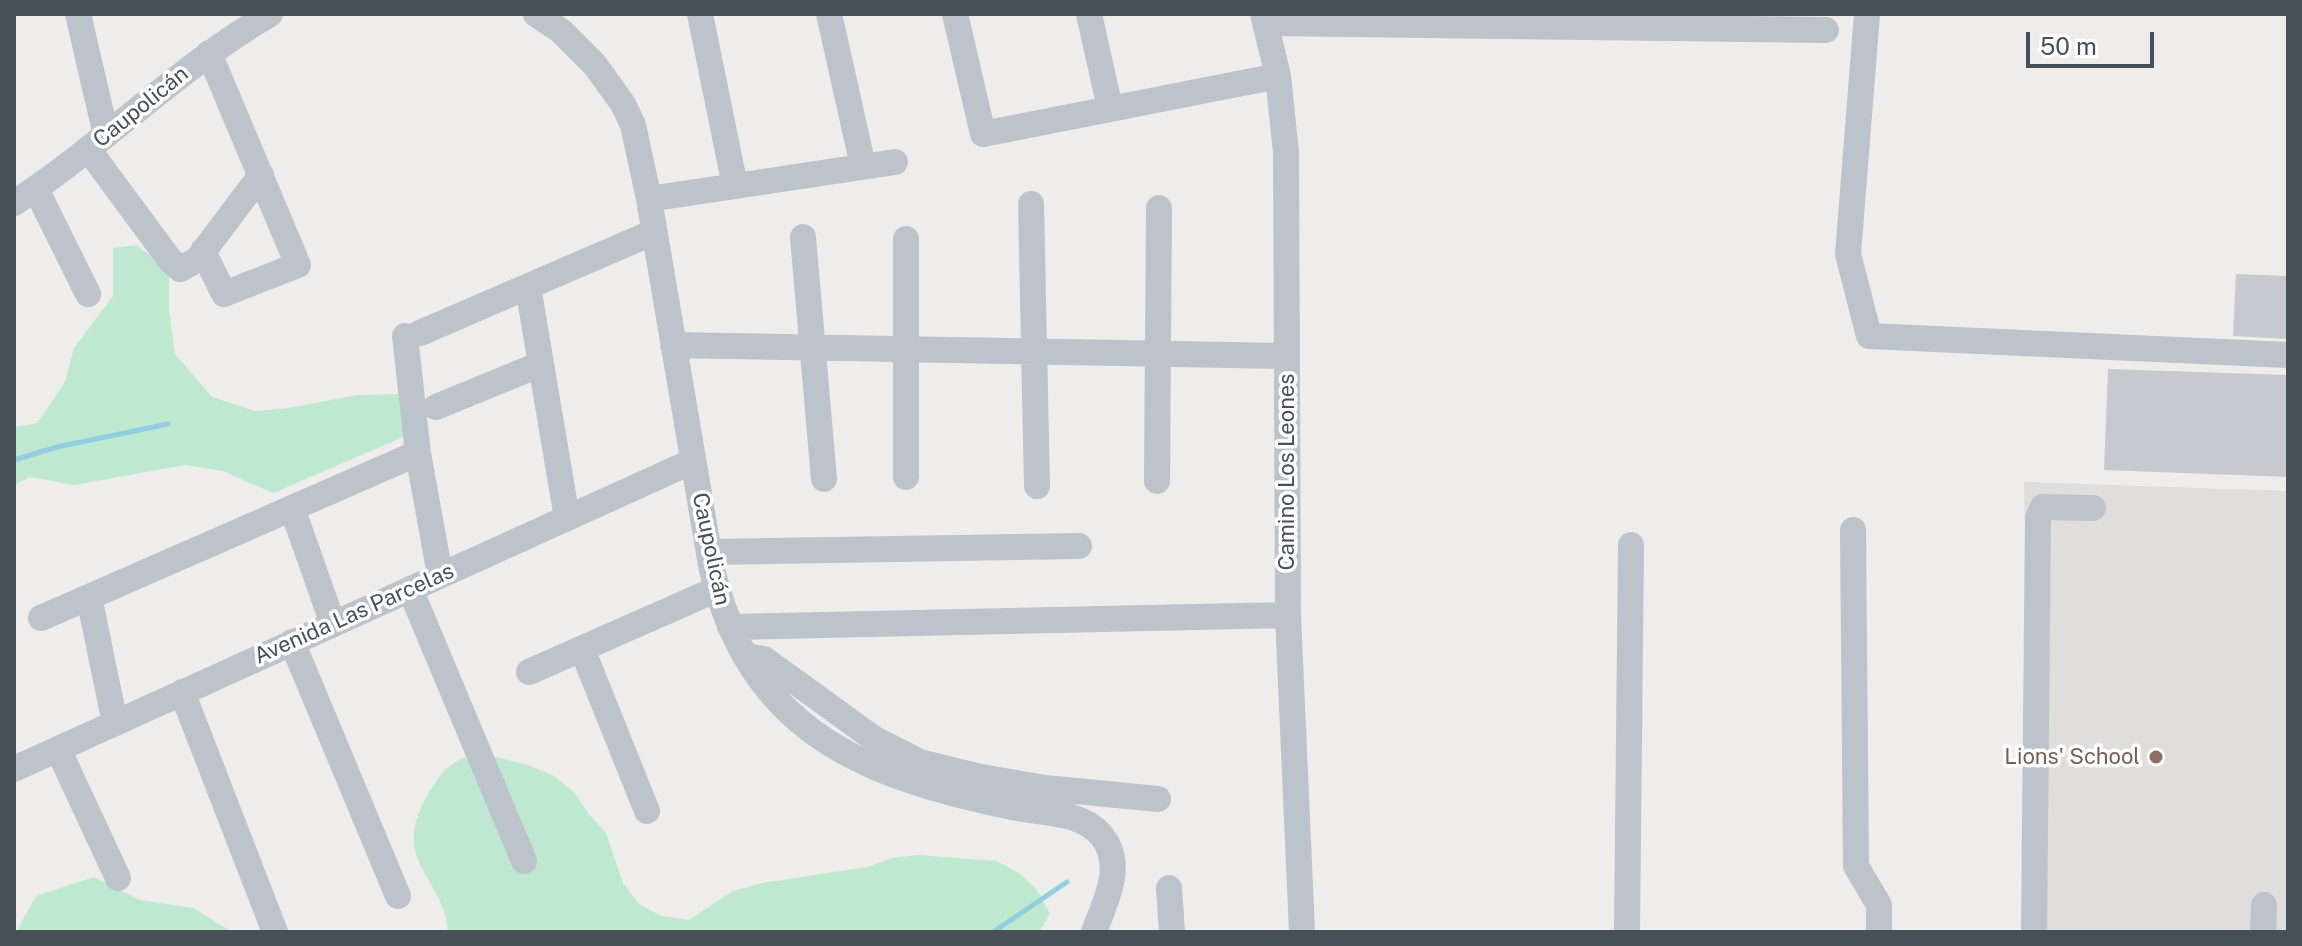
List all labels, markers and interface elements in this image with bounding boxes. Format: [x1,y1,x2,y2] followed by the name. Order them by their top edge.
[2030,16,2158,66] scale bar
[2040,32,2097,60] text: 50 m
[88,61,194,153] street label: Caupolicán
[1274,374,1300,570] street label: Camino Los Leones
[686,490,736,608] street label: Caupolicán
[250,558,458,670] street label: Avenida Las Parcelas
[2004,744,2140,770] place label: Lions' School
[2147,748,2165,766] marker: Lions' School

